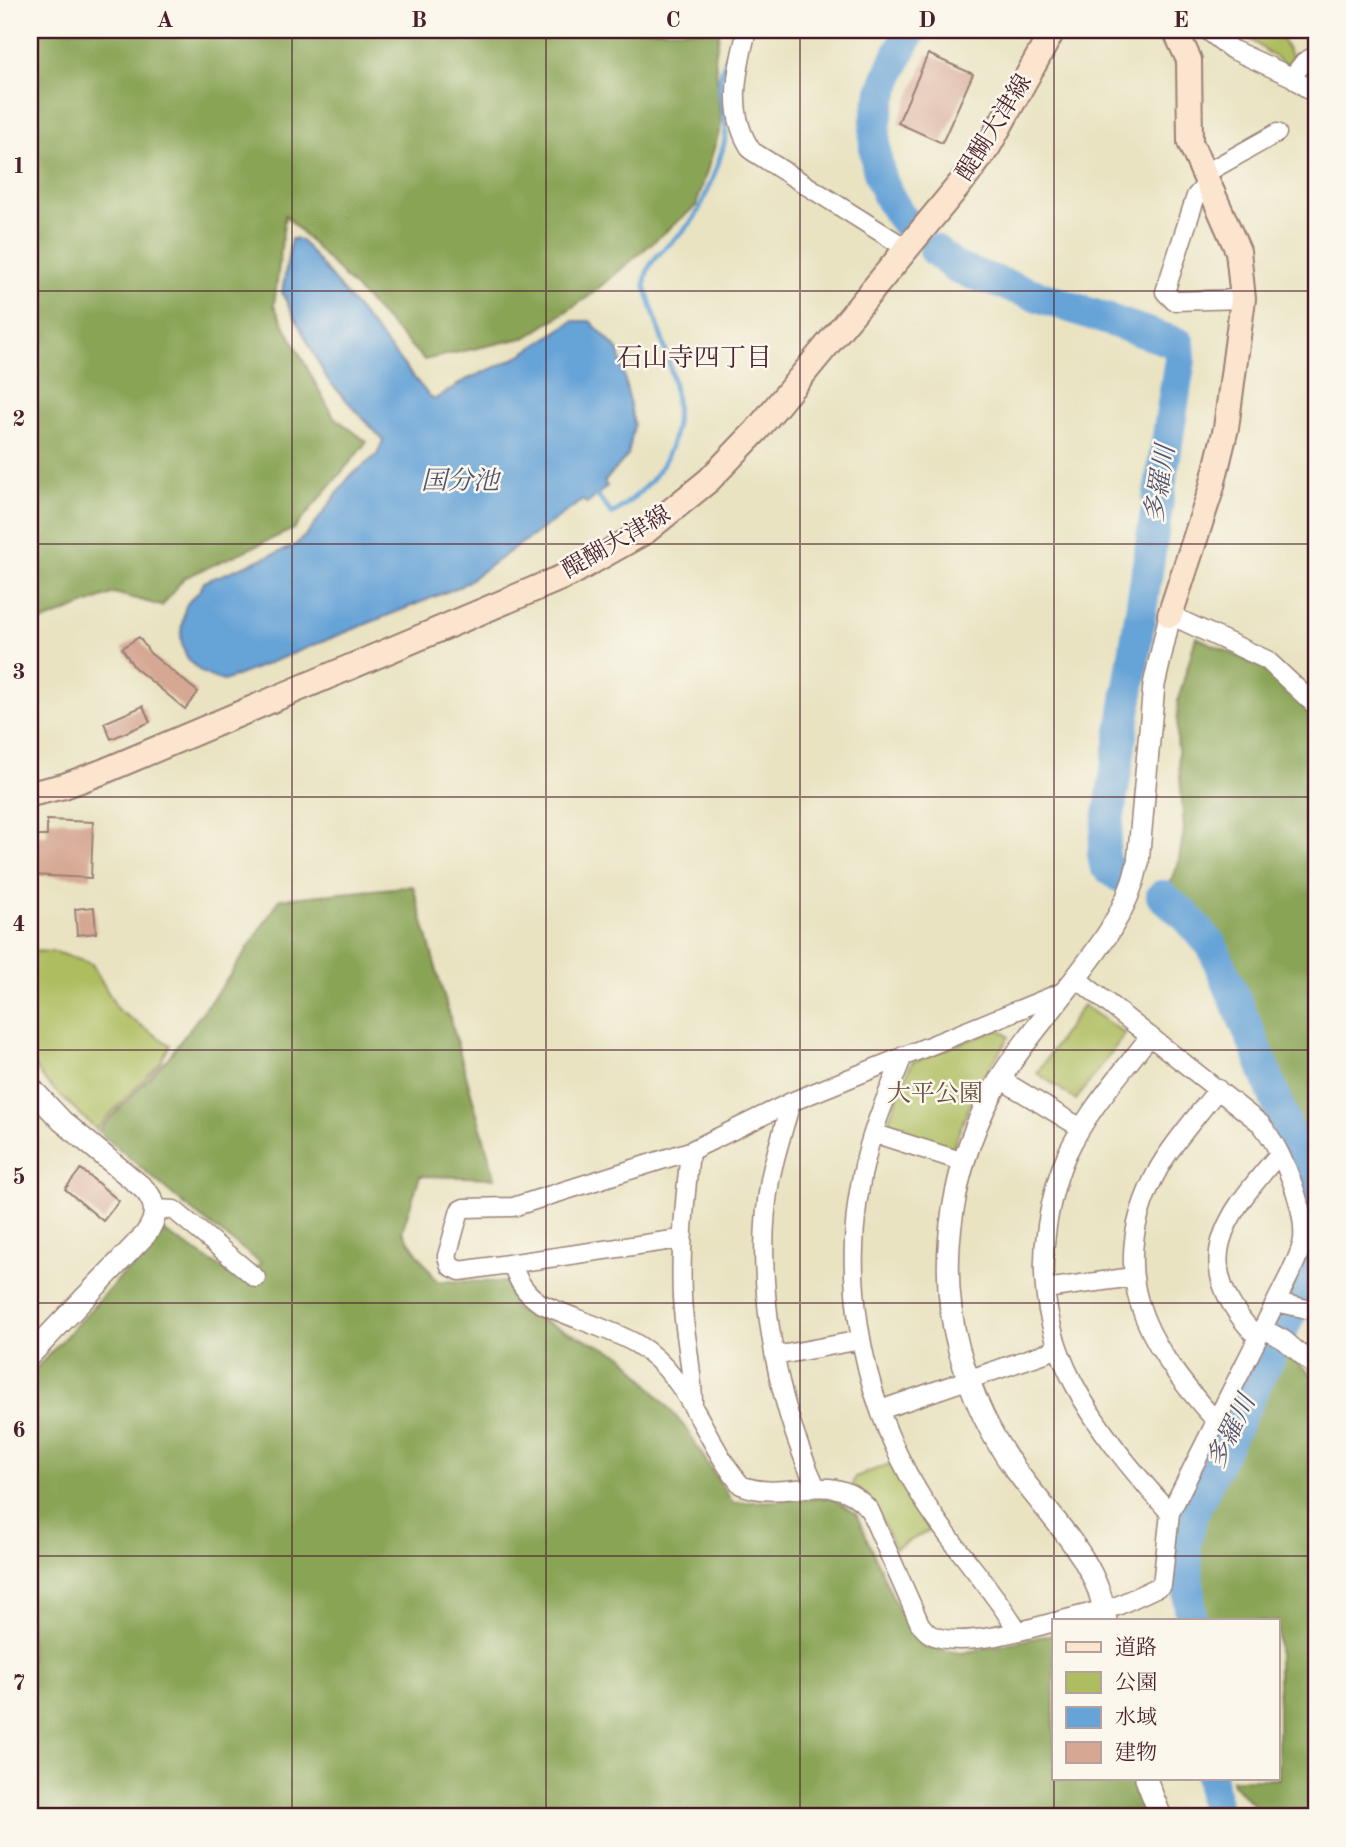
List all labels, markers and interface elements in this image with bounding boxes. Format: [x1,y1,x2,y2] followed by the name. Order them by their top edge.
[156,9,174,32] text: A
[411,9,427,32] text: B
[665,9,681,32] text: C
[918,9,936,32] text: D
[1173,9,1189,32] text: E
[950,69,1037,185] street label: 醍醐大津線
[12,155,26,178] text: 1
[616,344,772,372] district label: 石山寺四丁目
[12,408,26,431] text: 2
[1140,440,1180,525] water label: 多羅川
[421,467,502,495] water label: 国分池
[558,500,675,583] street label: 醍醐大津線
[12,661,26,684] text: 3
[12,913,26,936] text: 4
[887,1080,983,1107] park label: 大平公園
[12,1166,26,1189] text: 5
[1201,1388,1262,1473] water label: 多羅川
[12,1419,26,1442] text: 6
[1052,1619,1280,1780] legend
[1115,1636,1157,1659] text: 道路
[1115,1671,1157,1694] text: 公園
[12,1672,26,1695] text: 7
[1115,1706,1157,1729] text: 水域
[1115,1741,1157,1764] text: 建物

